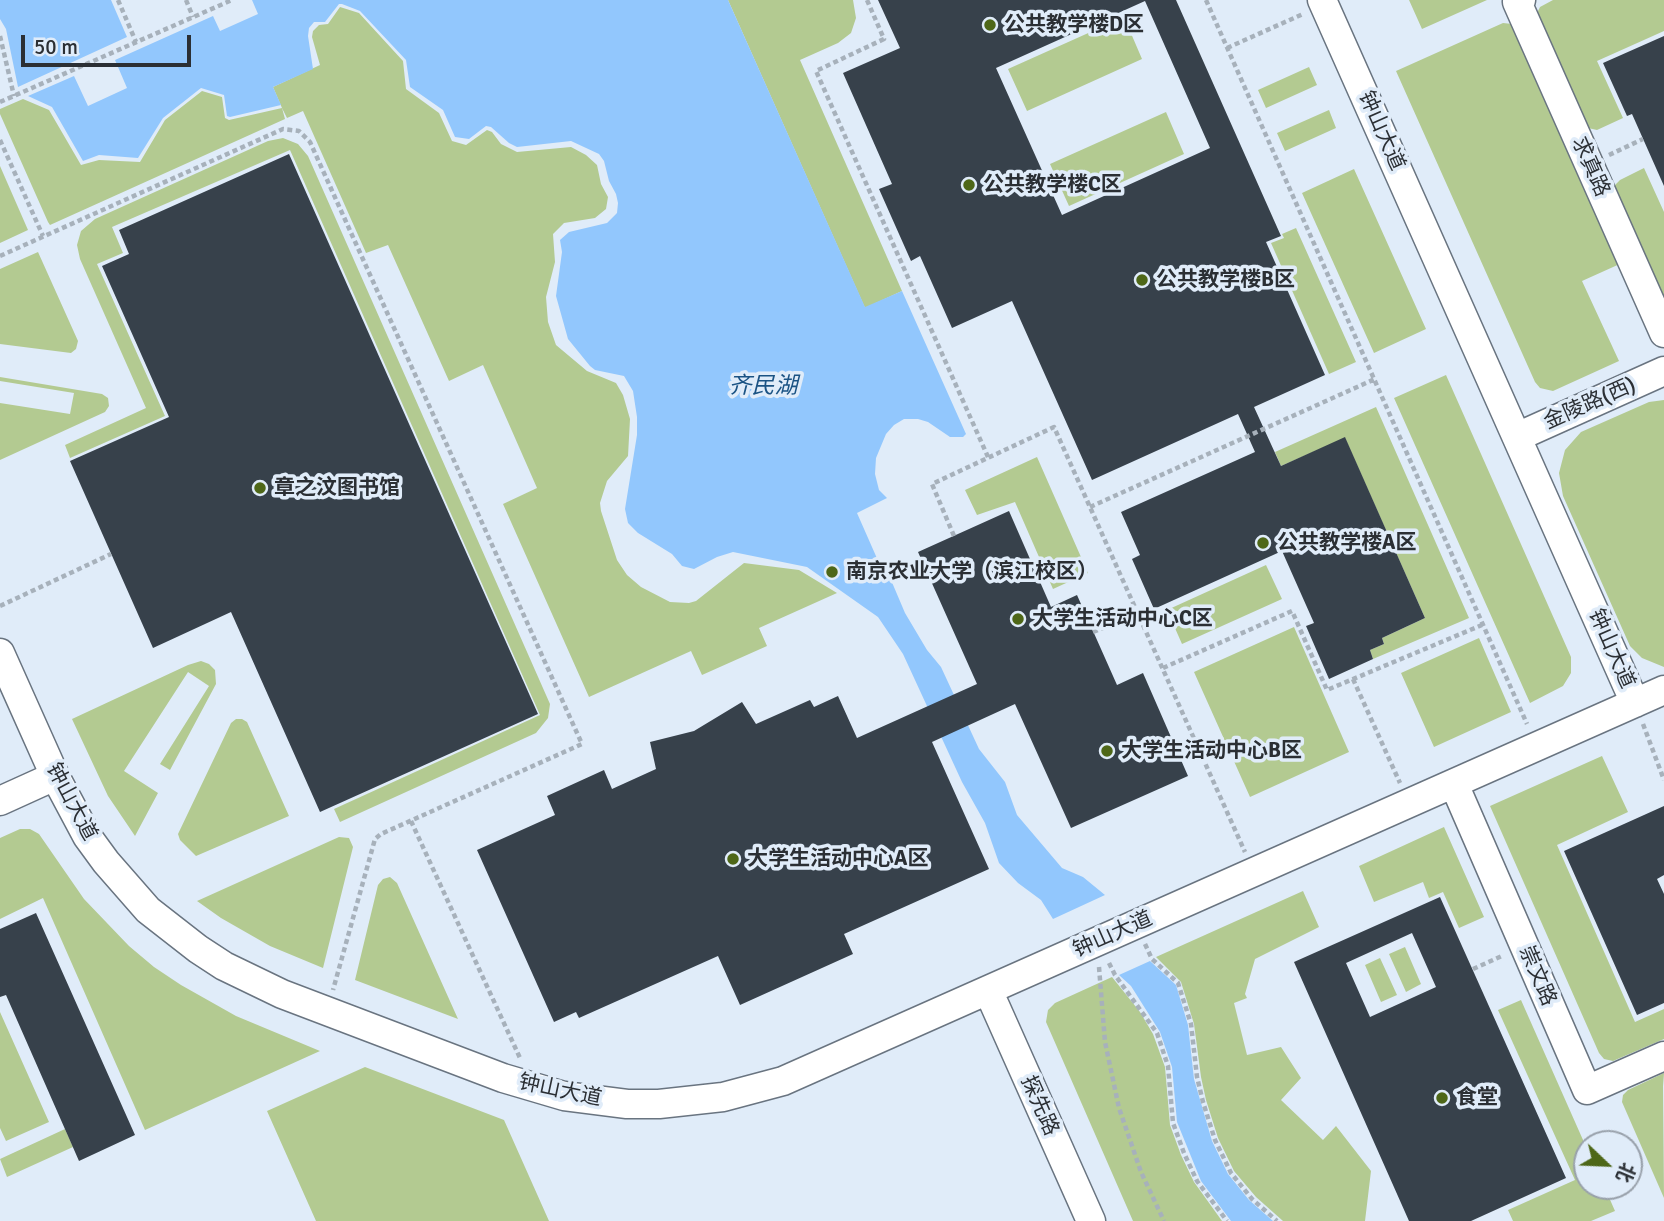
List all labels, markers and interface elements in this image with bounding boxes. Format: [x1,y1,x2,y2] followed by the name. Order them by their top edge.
[1004,12,1144,38] place label: 公共教学楼D区
[982,17,998,33] marker: 公共教学楼D区
[24,21,194,65] scale bar
[34,34,78,60] text: 50 m
[1352,88,1410,174] street label: 钟山大道
[1566,133,1614,201] street label: 求真路
[983,172,1122,198] place label: 公共教学楼C区
[961,177,977,193] marker: 公共教学楼C区
[1156,267,1295,293] place label: 公共教学楼B区
[1134,272,1150,288] marker: 公共教学楼B区
[729,373,797,401] water label: 齐民湖
[1540,373,1640,435] street label: 金陵路(西)
[274,475,400,501] place label: 章之汶图书馆
[252,480,268,496] marker: 章之汶图书馆
[1277,530,1416,556] place label: 公共教学楼A区
[1255,535,1271,551] marker: 公共教学楼A区
[846,559,1098,585] place label: 南京农业大学（滨江校区）
[824,564,840,580] marker: 南京农业大学（滨江校区）
[1032,606,1213,632] place label: 大学生活动中心C区
[1582,606,1640,692] street label: 钟山大道
[1010,611,1026,627] marker: 大学生活动中心C区
[1121,738,1302,764] place label: 大学生活动中心B区
[1099,743,1115,759] marker: 大学生活动中心B区
[40,759,102,845] street label: 钟山大道
[747,846,928,872] place label: 大学生活动中心A区
[725,851,741,867] marker: 大学生活动中心A区
[1070,906,1156,964] street label: 钟山大道
[1513,942,1561,1010] street label: 崇文路
[516,1070,604,1112] street label: 钟山大道
[1015,1072,1063,1140] street label: 探先路
[1456,1085,1498,1111] place label: 食堂
[1434,1090,1450,1106] marker: 食堂
[1573,1130,1643,1200] north arrow
[1611,1159,1640,1186] text: 北

